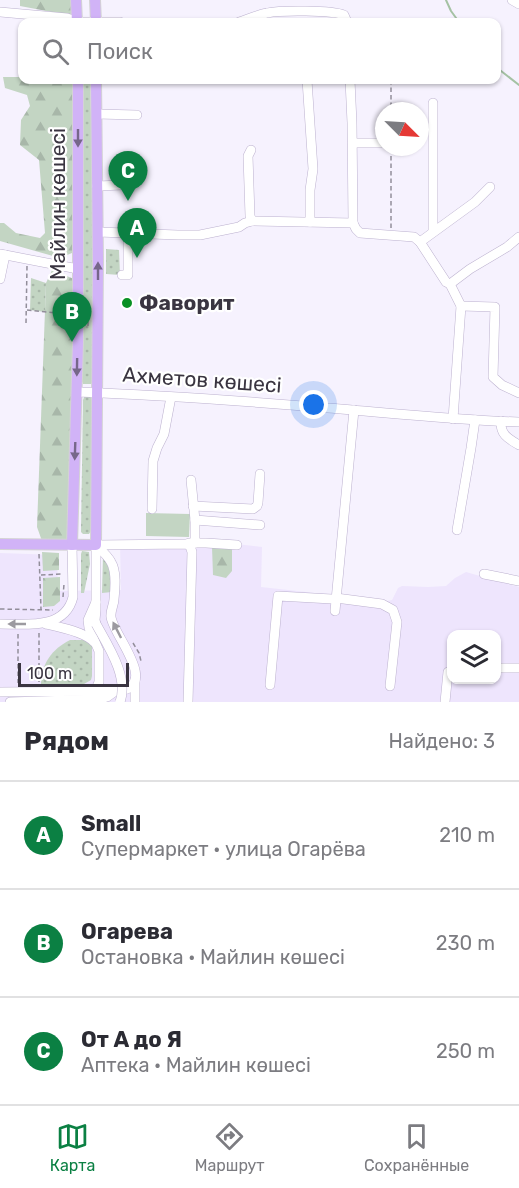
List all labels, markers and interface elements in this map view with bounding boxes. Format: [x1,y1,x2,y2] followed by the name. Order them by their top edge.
[18,18,501,84] search box
[39,35,72,68] icon: search
[87,38,153,65] text: Поиск
[375,102,429,156] north arrow
[45,128,70,280] street label: Майлин көшесі
[73,128,83,147] one-way arrow
[108,152,148,201] pin: C
[118,208,156,258] pin: A
[93,262,103,281] one-way arrow
[139,290,235,315] place label: Фаворит
[52,292,92,342] pin: B
[120,296,134,310] marker: Фаворит
[72,358,82,377] one-way arrow
[122,361,282,398] street label: Ахметов көшесі
[299,390,328,419] your location
[71,441,80,460] one-way arrow
[7,619,26,629] one-way arrow
[112,622,122,639] one-way arrow
[447,630,501,684] map controls
[447,630,501,684] button: layers
[18,660,129,688] scale bar
[27,664,72,683] text: 100 m
[24,726,109,757] text: Рядом
[389,729,495,753] text: Найдено: 3
[81,810,141,837] text: Small
[36,823,51,847] text: A
[439,823,495,847] text: 210 m
[81,837,366,861] text: Супермаркет · улица Огарёва
[81,918,173,945] text: Огарева
[36,931,51,955] text: B
[436,931,495,955] text: 230 m
[81,945,345,969] text: Остановка · Майлин көшесі
[81,1026,182,1053] text: От А до Я
[36,1039,51,1063] text: C
[436,1039,495,1063] text: 250 m
[81,1053,311,1077] text: Аптека · Майлин көшесі
[50,1120,95,1175] tab: Карта
[195,1120,265,1175] tab: Маршрут
[364,1120,469,1175] tab: Сохранённые

